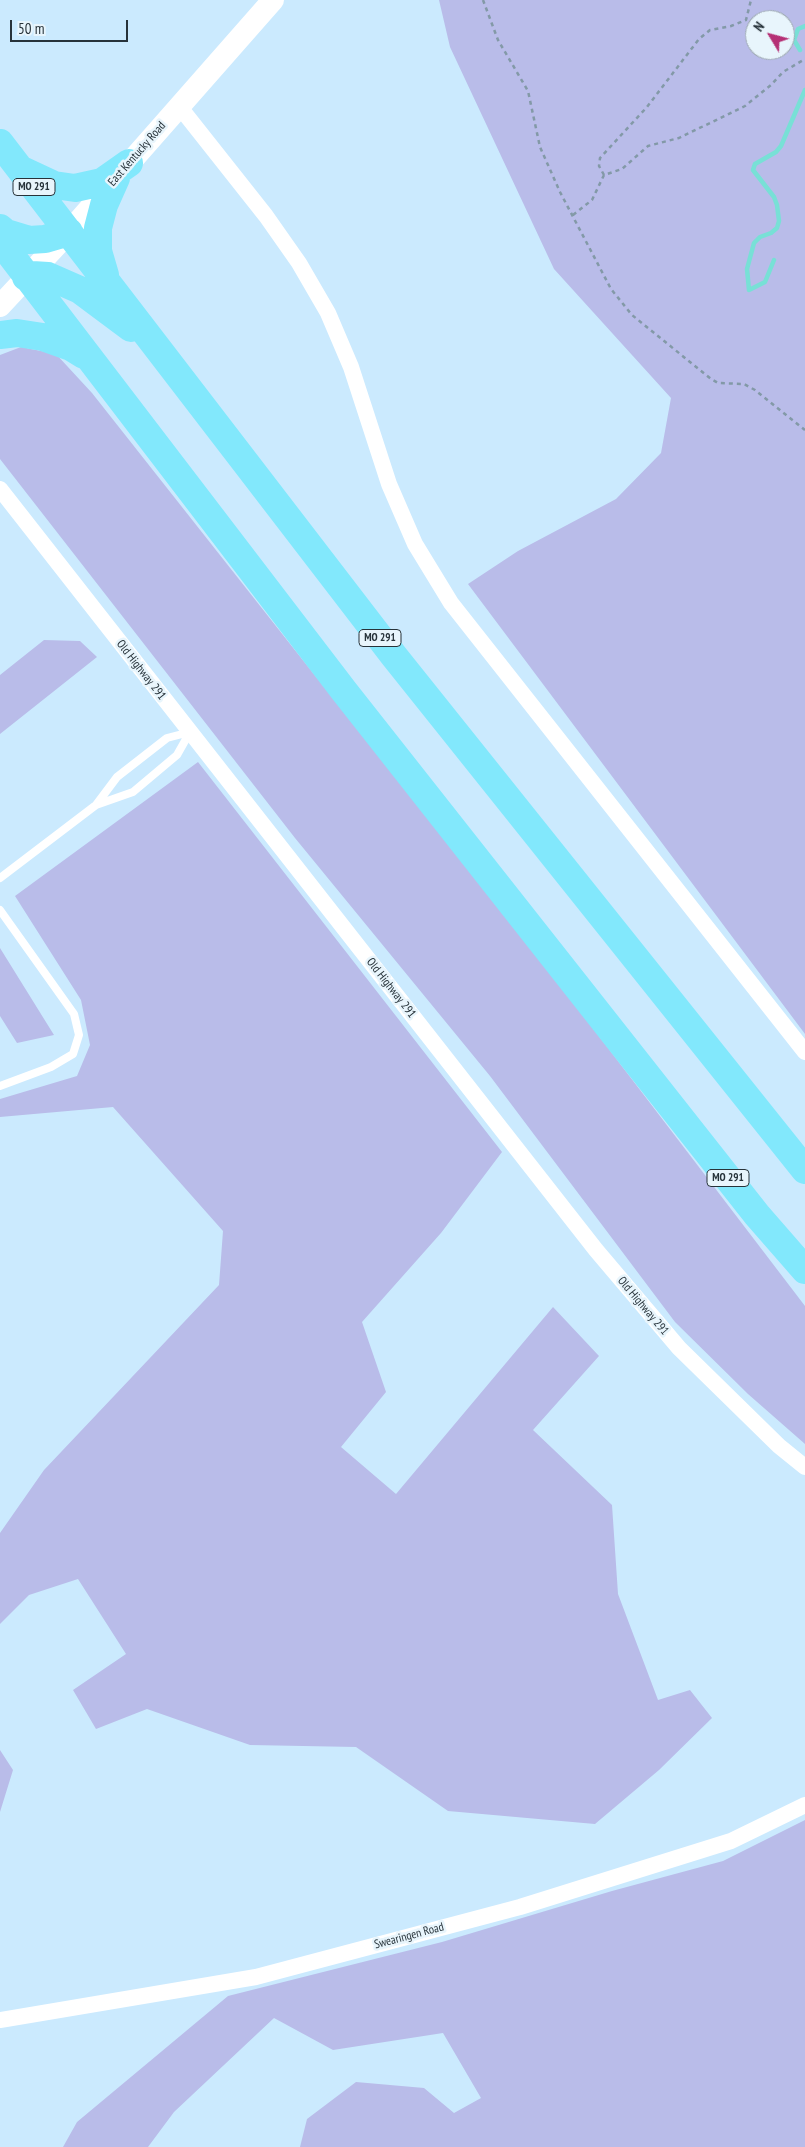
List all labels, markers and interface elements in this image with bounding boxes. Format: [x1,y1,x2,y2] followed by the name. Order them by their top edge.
[12,10,130,42] scale bar
[745,10,795,60] north arrow
[749,18,768,35] text: N
[18,19,44,38] text: 50 m
[105,119,169,189] street label: East Kentucky Road
[13,178,55,196] road number: MO 291
[359,630,401,646] road number: MO 291
[113,637,169,703] street label: Old Highway 291
[363,955,419,1021] street label: Old Highway 291
[707,1170,749,1186] road number: MO 291
[614,1274,672,1338] street label: Old Highway 291
[373,1920,445,1952] street label: Swearingen Road

